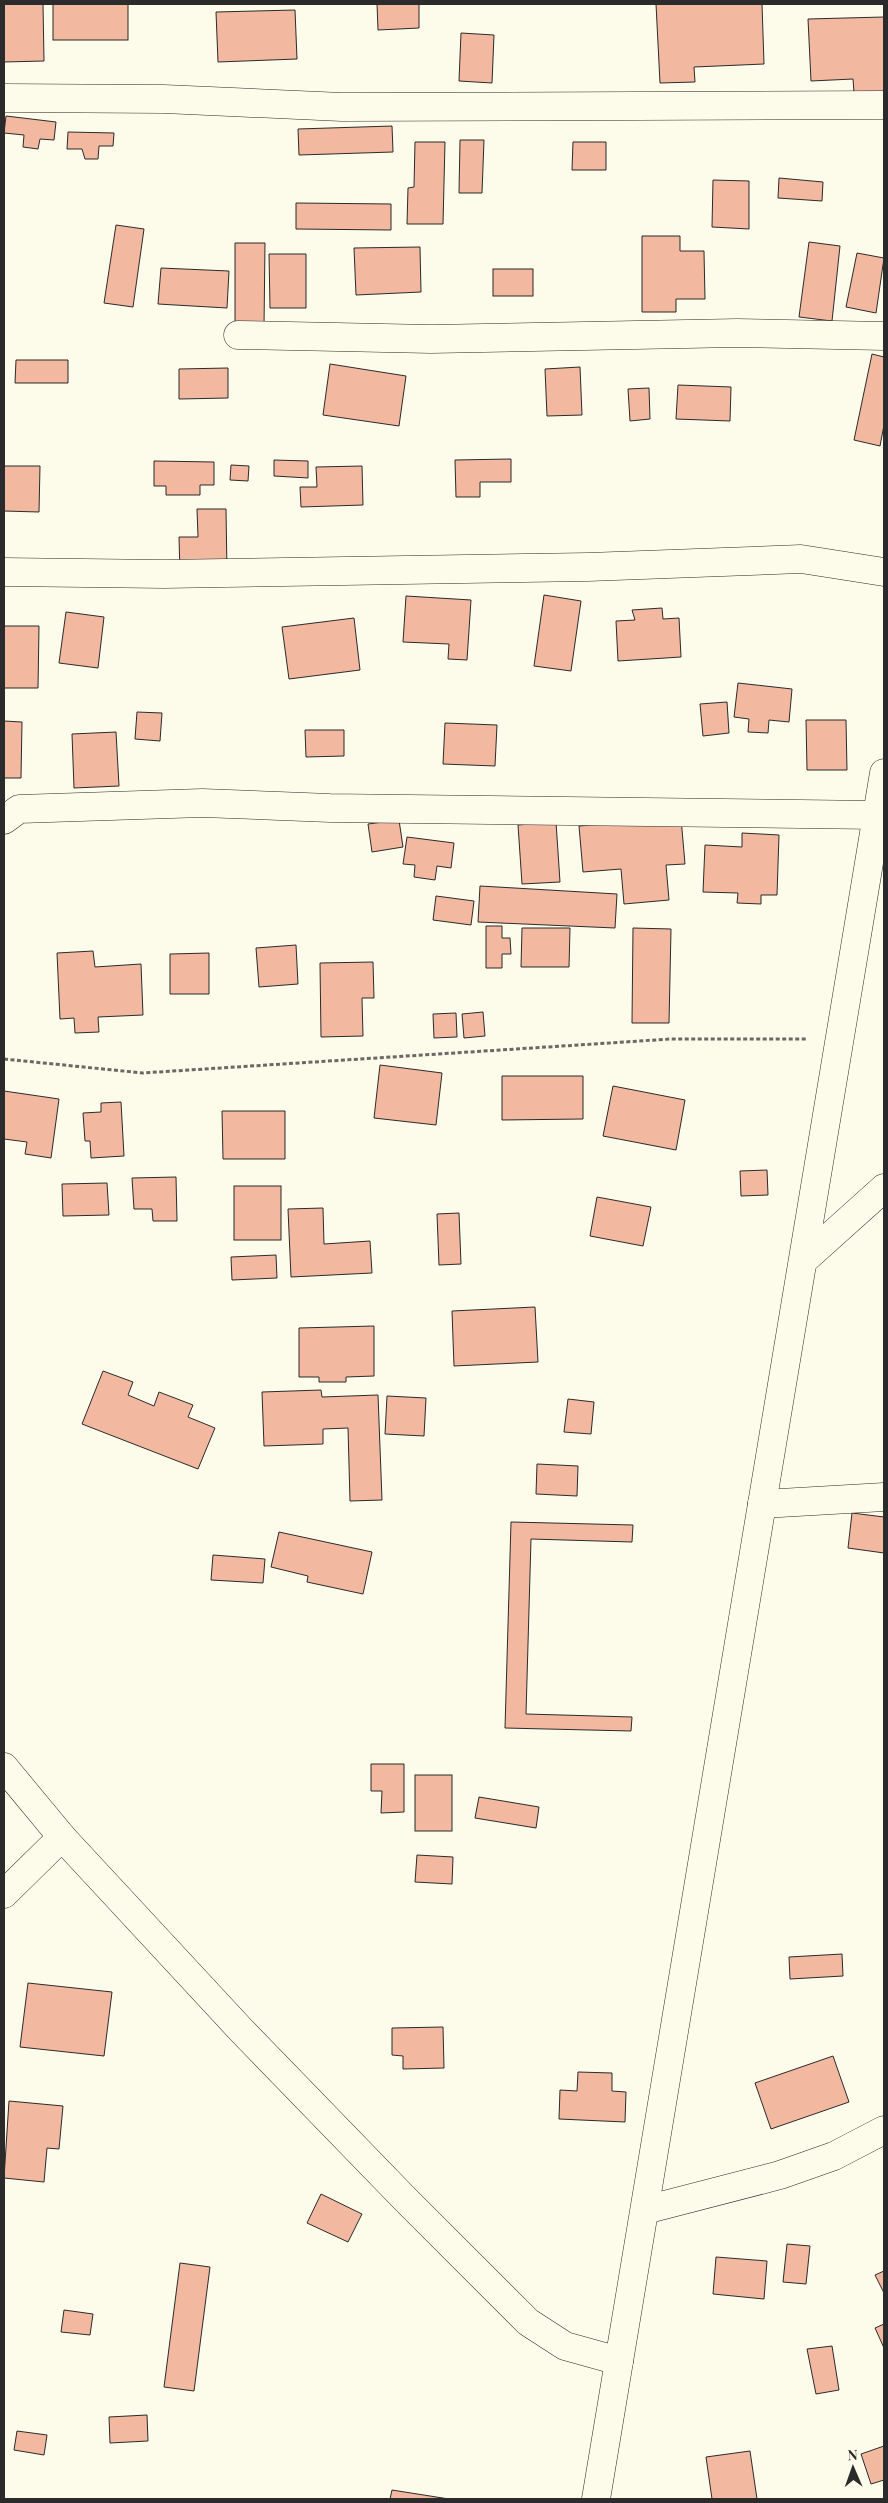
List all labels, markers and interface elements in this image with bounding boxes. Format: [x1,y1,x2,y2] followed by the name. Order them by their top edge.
[828,2443,878,2493] north arrow
[847,2445,858,2464] text: N

